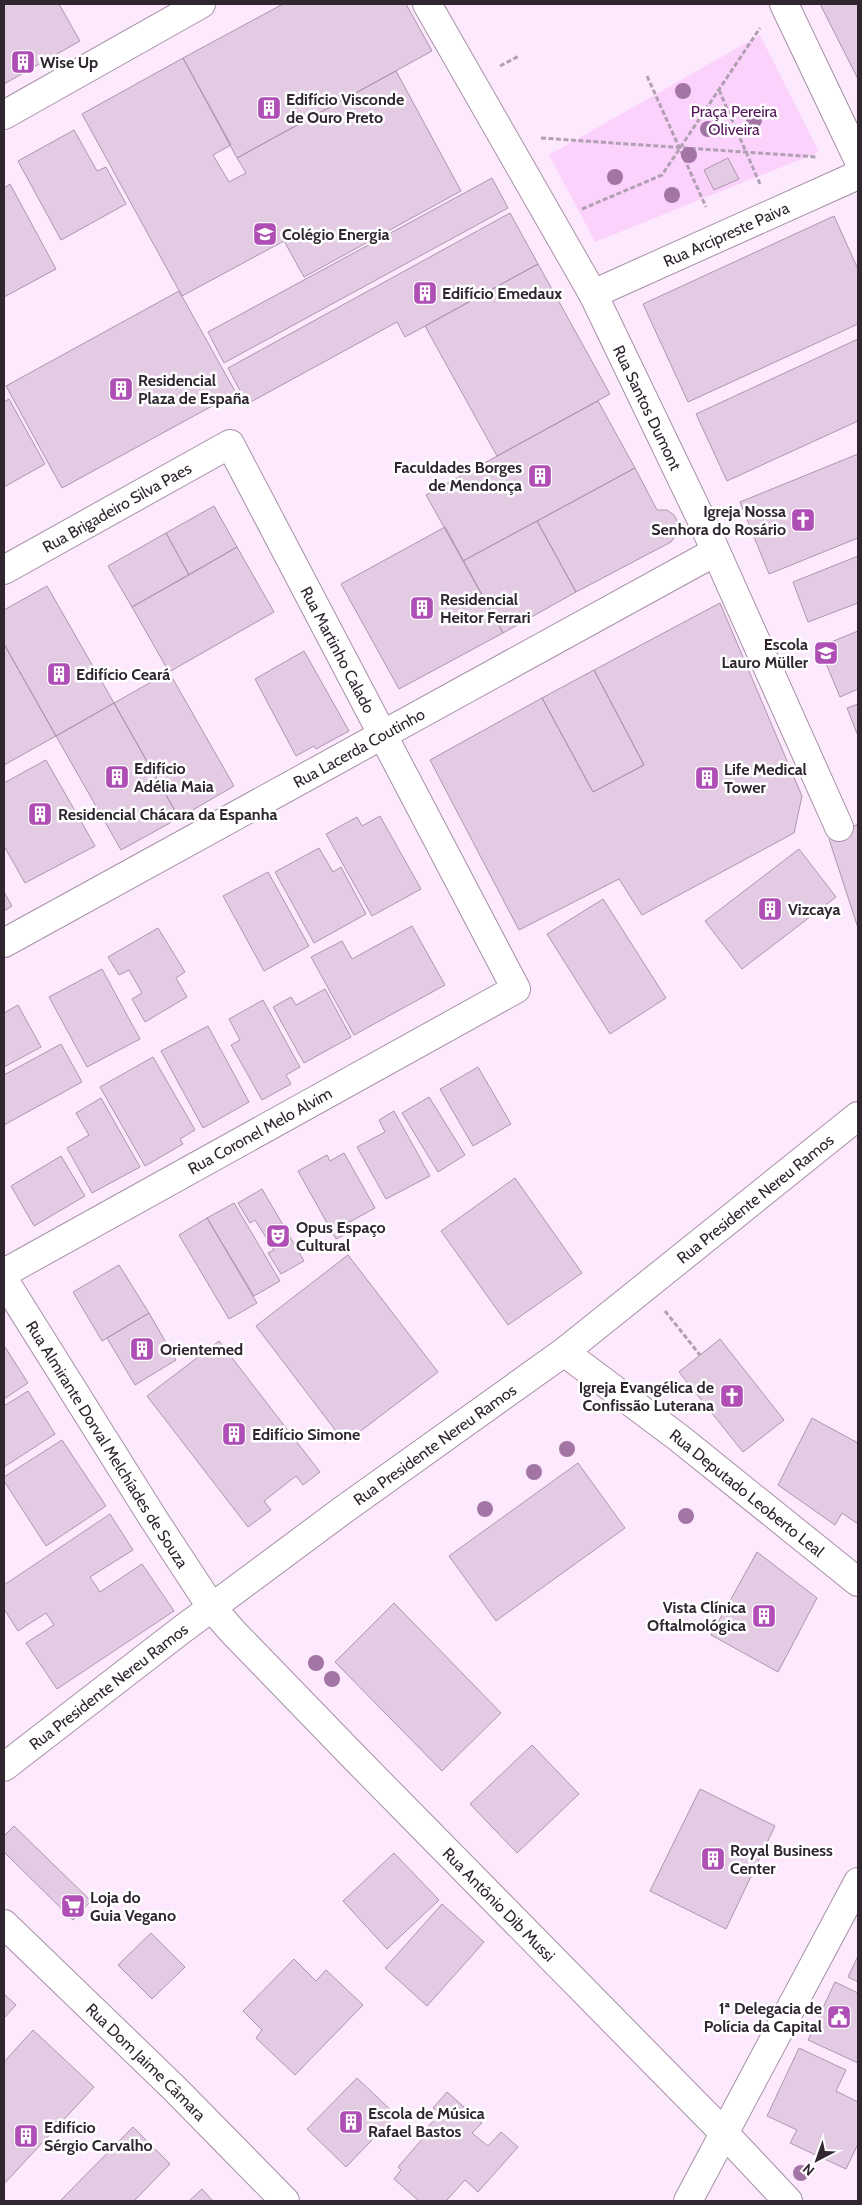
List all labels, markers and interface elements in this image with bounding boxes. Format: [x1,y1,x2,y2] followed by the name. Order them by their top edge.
[10,49,36,75] building icon: Wise Up
[40,53,98,72] place label: Wise Up
[286,90,404,127] place label: Edifício Visconde de Ouro Preto
[256,95,282,121] building icon: Edifício Visconde de Ouro Preto
[691,102,778,139] park label: Praça Pereira Oliveira
[660,198,792,271] street label: Rua Arcipreste Paiva
[252,221,278,247] school or university icon: Colégio Energia
[282,225,390,244] place label: Colégio Energia
[412,280,438,306] building icon: Edifício Emedaux
[442,284,562,303] place label: Edifício Emedaux
[609,342,686,474] street label: Rua Santos Dumont
[138,371,250,408] place label: Residencial Plaza de España
[108,376,134,402] building icon: Residencial Plaza de España
[39,458,195,556] street label: Rua Brigadeiro Silva Paes
[394,458,522,495] place label: Faculdades Borges de Mendonça
[527,463,553,489] building icon: Faculdades Borges de Mendonça
[651,502,786,539] place label: Igreja Nossa Senhora do Rosário
[790,507,816,533] church icon: Igreja Nossa Senhora do Rosário
[297,583,379,716] street label: Rua Martinho Calado
[440,590,531,627] place label: Residencial Heitor Ferrari
[409,595,435,621] building icon: Residencial Heitor Ferrari
[722,635,809,672] place label: Escola Lauro Müller
[813,640,839,666] school or university icon: Escola Lauro Müller
[46,661,72,687] building icon: Edifício Ceará
[76,665,170,684] place label: Edifício Ceará
[290,704,428,792] street label: Rua Lacerda Coutinho
[134,759,214,796] place label: Edifício Adélia Maia
[724,760,807,797] place label: Life Medical Tower
[104,764,130,790] building icon: Edifício Adélia Maia
[694,765,720,791] building icon: Life Medical Tower
[27,801,53,827] building icon: Residencial Chácara da Espanha
[58,805,278,824] place label: Residencial Chácara da Espanha
[757,896,783,922] building icon: Vizcaya
[788,900,841,919] place label: Vizcaya
[185,1084,335,1178] street label: Rua Coronel Melo Alvim
[673,1130,837,1267] street label: Rua Presidente Nereu Ramos
[296,1218,386,1255] place label: Opus Espaço Cultural
[265,1223,291,1249] theatre icon: Opus Espaço Cultural
[22,1317,193,1572] street label: Rua Almirante Dorval Melchíades de Souza
[129,1336,155,1362] building icon: Orientemed
[160,1340,243,1359] place label: Orientemed
[579,1378,714,1415] place label: Igreja Evangélica de Confissão Luterana
[350,1380,520,1509] street label: Rua Presidente Nereu Ramos
[719,1383,745,1409] church icon: Igreja Evangélica de Confissão Luterana
[221,1421,247,1447] building icon: Edifício Simone
[252,1425,360,1444] place label: Edifício Simone
[666,1425,828,1561] street label: Rua Deputado Leoberto Leal
[647,1598,746,1635] place label: Vista Clínica Oftalmológica
[751,1603,777,1629] building icon: Vista Clínica Oftalmológica
[25,1619,192,1754] street label: Rua Presidente Nereu Ramos
[730,1841,833,1878] place label: Royal Business Center
[439,1843,559,1965] street label: Rua Antônio Dib Mussi
[700,1846,726,1872] building icon: Royal Business Center
[90,1888,176,1925] place label: Loja do Guia Vegano
[60,1893,86,1919] supermarket icon: Loja do Guia Vegano
[82,1999,210,2125] street label: Rua Dom Jaime Câmara
[704,1999,822,2036] place label: 1ª Delegacia de Polícia da Capital
[826,2004,852,2030] public building icon: 1ª Delegacia de Polícia da Capital
[368,2104,485,2141] place label: Escola de Música Rafael Bastos
[338,2109,364,2135] building icon: Escola de Música Rafael Bastos
[44,2118,153,2155] place label: Edifício Sérgio Carvalho
[13,2123,39,2149] building icon: Edifício Sérgio Carvalho
[792,2135,842,2185] north arrow
[799,2160,818,2180] text: N

